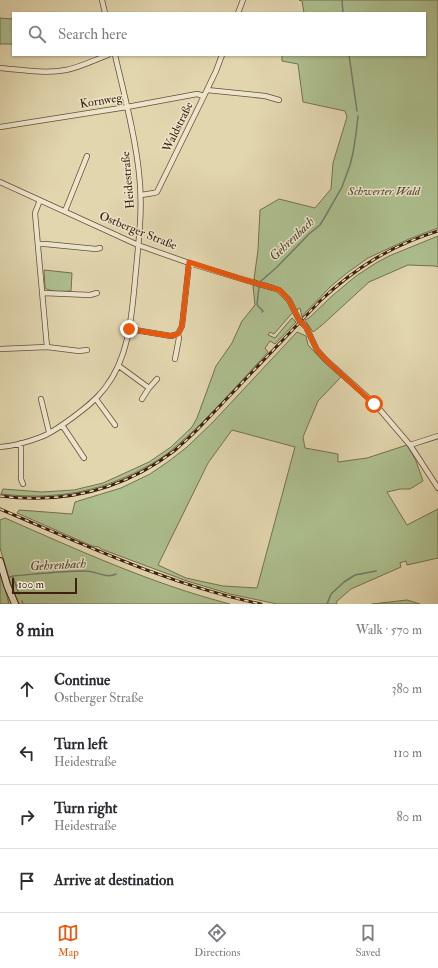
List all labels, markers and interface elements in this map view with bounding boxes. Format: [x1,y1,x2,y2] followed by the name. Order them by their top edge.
[12,12,426,56] search box
[26,23,48,45] icon: search
[58,25,127,44] text: Search here
[79,90,124,112] street label: Kornweg
[159,99,197,155] street label: Waldstraße
[118,151,138,209] street label: Heidestraße
[347,184,421,199] park label: Schwerter Wald
[97,209,179,253] street label: Ostberger Straße
[266,214,318,264] water label: Gehrenbach
[120,320,138,338] route end
[365,395,383,413] route start
[30,556,87,574] water label: Gehrenbach
[12,576,77,595] scale bar
[18,578,44,591] text: 100 m
[16,620,54,641] text: 8 min
[356,622,422,638] text: Walk · 570 m
[54,671,110,690] text: Continue
[16,678,38,700] icon: ahead
[391,681,422,697] text: 380 m
[54,690,143,706] text: Ostberger Straße
[54,735,108,754] text: Turn left
[16,742,38,764] icon: left
[393,745,422,761] text: 110 m
[54,754,116,770] text: Heidestraße
[54,799,117,818] text: Turn right
[16,806,38,828] icon: right
[396,809,422,825] text: 80 m
[54,818,116,834] text: Heidestraße
[16,870,38,892] icon: arrive
[54,871,174,890] text: Arrive at destination
[57,922,79,959] tab: Map
[194,922,241,959] tab: Directions
[355,922,381,959] tab: Saved

